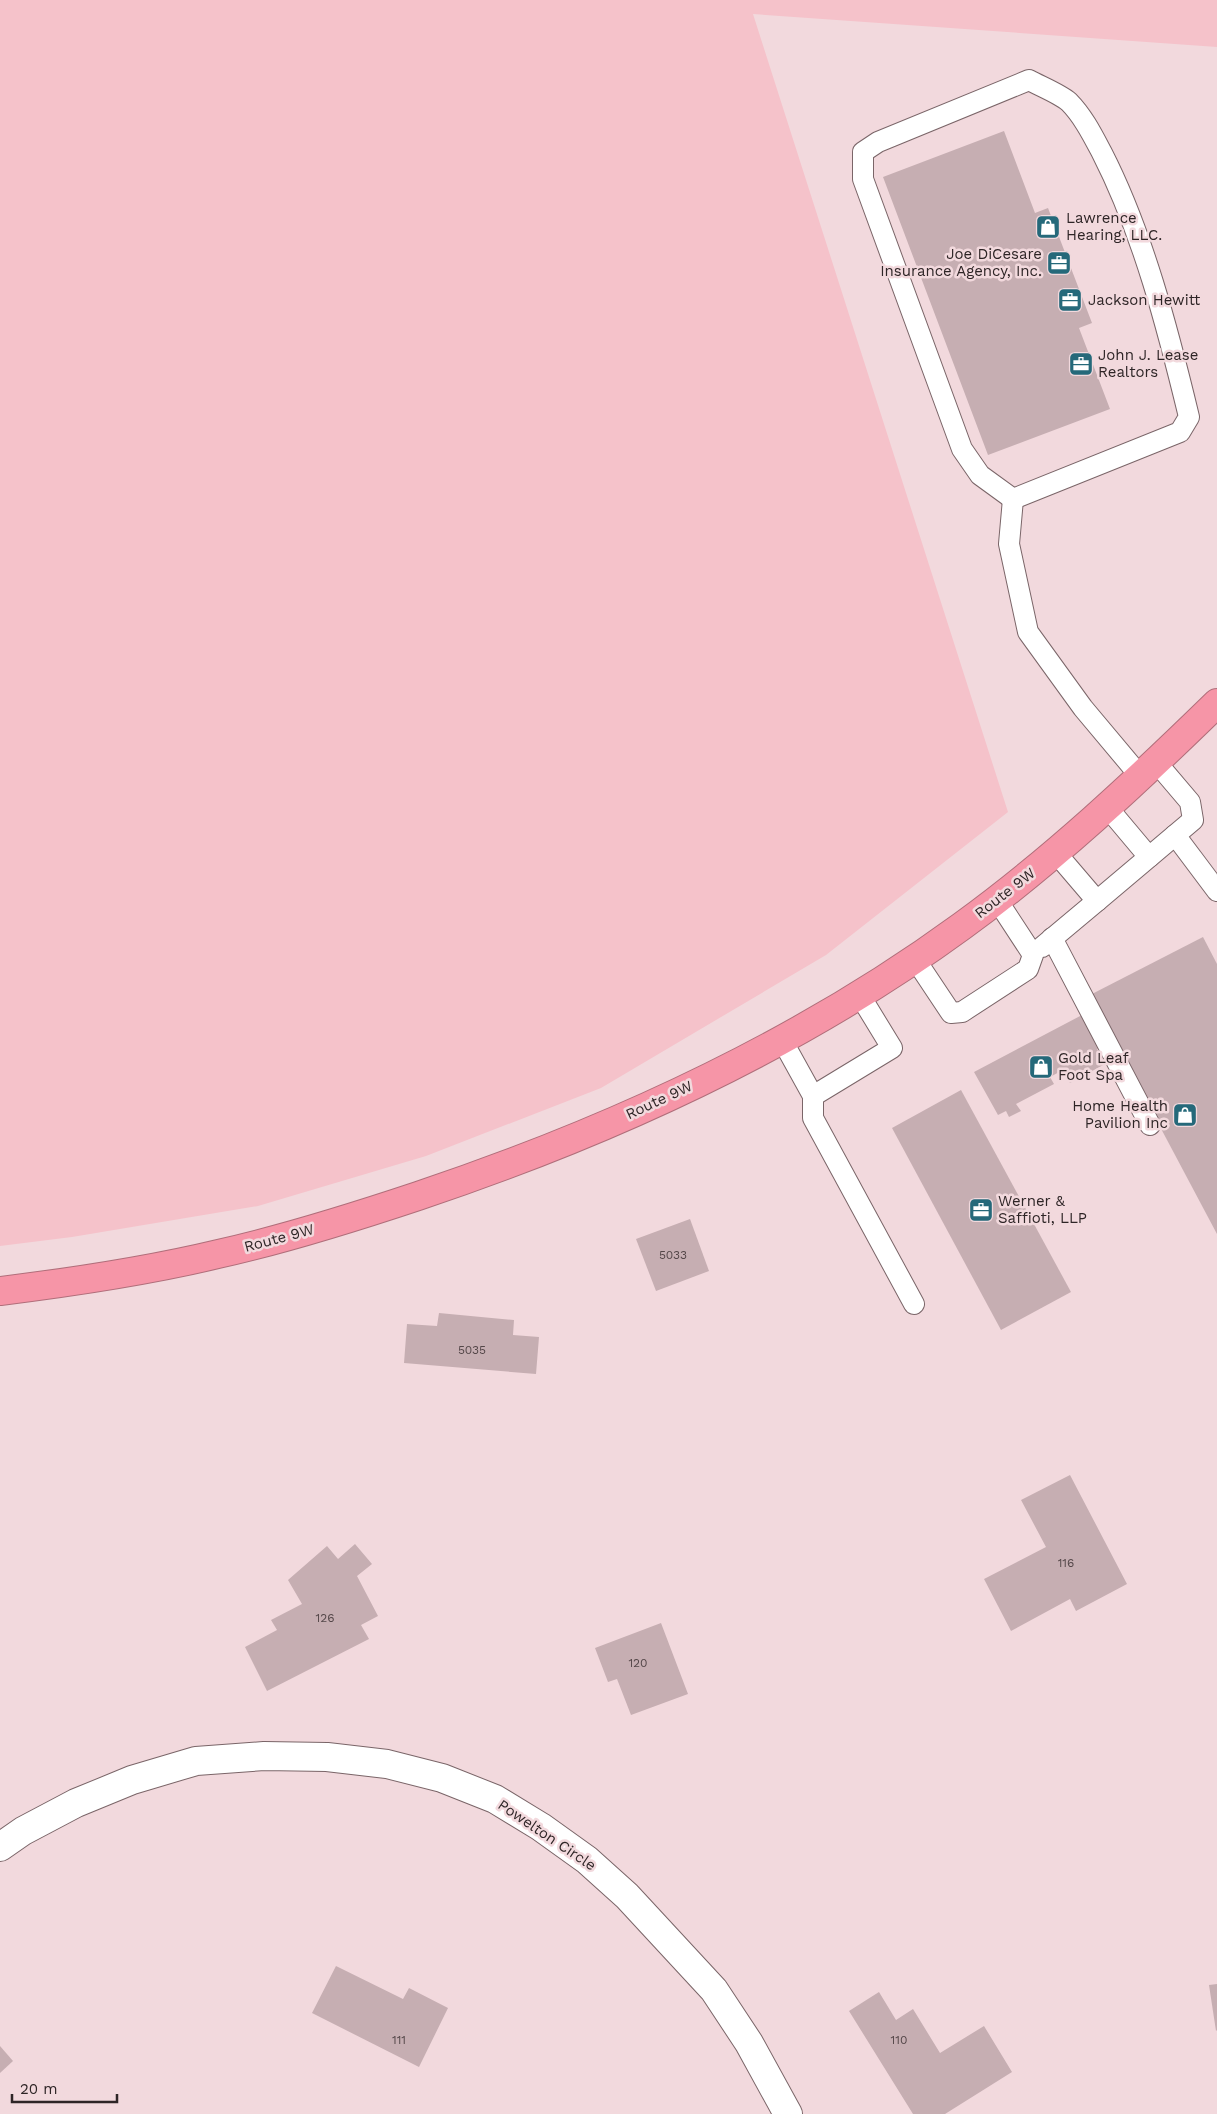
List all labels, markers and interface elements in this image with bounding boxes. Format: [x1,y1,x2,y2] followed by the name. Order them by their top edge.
[1066,209,1162,244] place label: Lawrence Hearing, LLC.
[1035,214,1061,240] shop icon: Lawrence Hearing, LLC.
[880,245,1042,280] place label: Joe DiCesare Insurance Agency, Inc.
[1046,250,1072,276] office icon: Joe DiCesare Insurance Agency, Inc.
[1057,287,1083,313] office icon: Jackson Hewitt
[1088,291,1201,309] place label: Jackson Hewitt
[1098,346,1198,381] place label: John J. Lease Realtors
[1068,351,1094,377] office icon: John J. Lease Realtors
[971,864,1039,922] street label: Route 9W
[1058,1049,1129,1084] place label: Gold Leaf Foot Spa
[1028,1054,1054,1080] shop icon: Gold Leaf Foot Spa
[623,1077,695,1123] street label: Route 9W
[1072,1097,1168,1132] place label: Home Health Pavilion Inc
[1172,1102,1198,1128] shop icon: Home Health Pavilion Inc
[998,1192,1087,1227] place label: Werner & Saffioti, LLP
[968,1197,994,1223] office icon: Werner & Saffioti, LLP
[242,1220,316,1256] street label: Route 9W
[659,1248,687,1262] house number: 5033
[458,1343,486,1357] house number: 5035
[1058,1556,1074,1570] house number: 116
[316,1611,334,1625] house number: 126
[628,1656,648,1670] house number: 120
[494,1796,600,1874] street label: Powelton Circle
[392,2033,406,2047] house number: 111
[891,2033,907,2047] house number: 110
[12,2072,118,2104] scale bar
[20,2080,58,2098] text: 20 m

